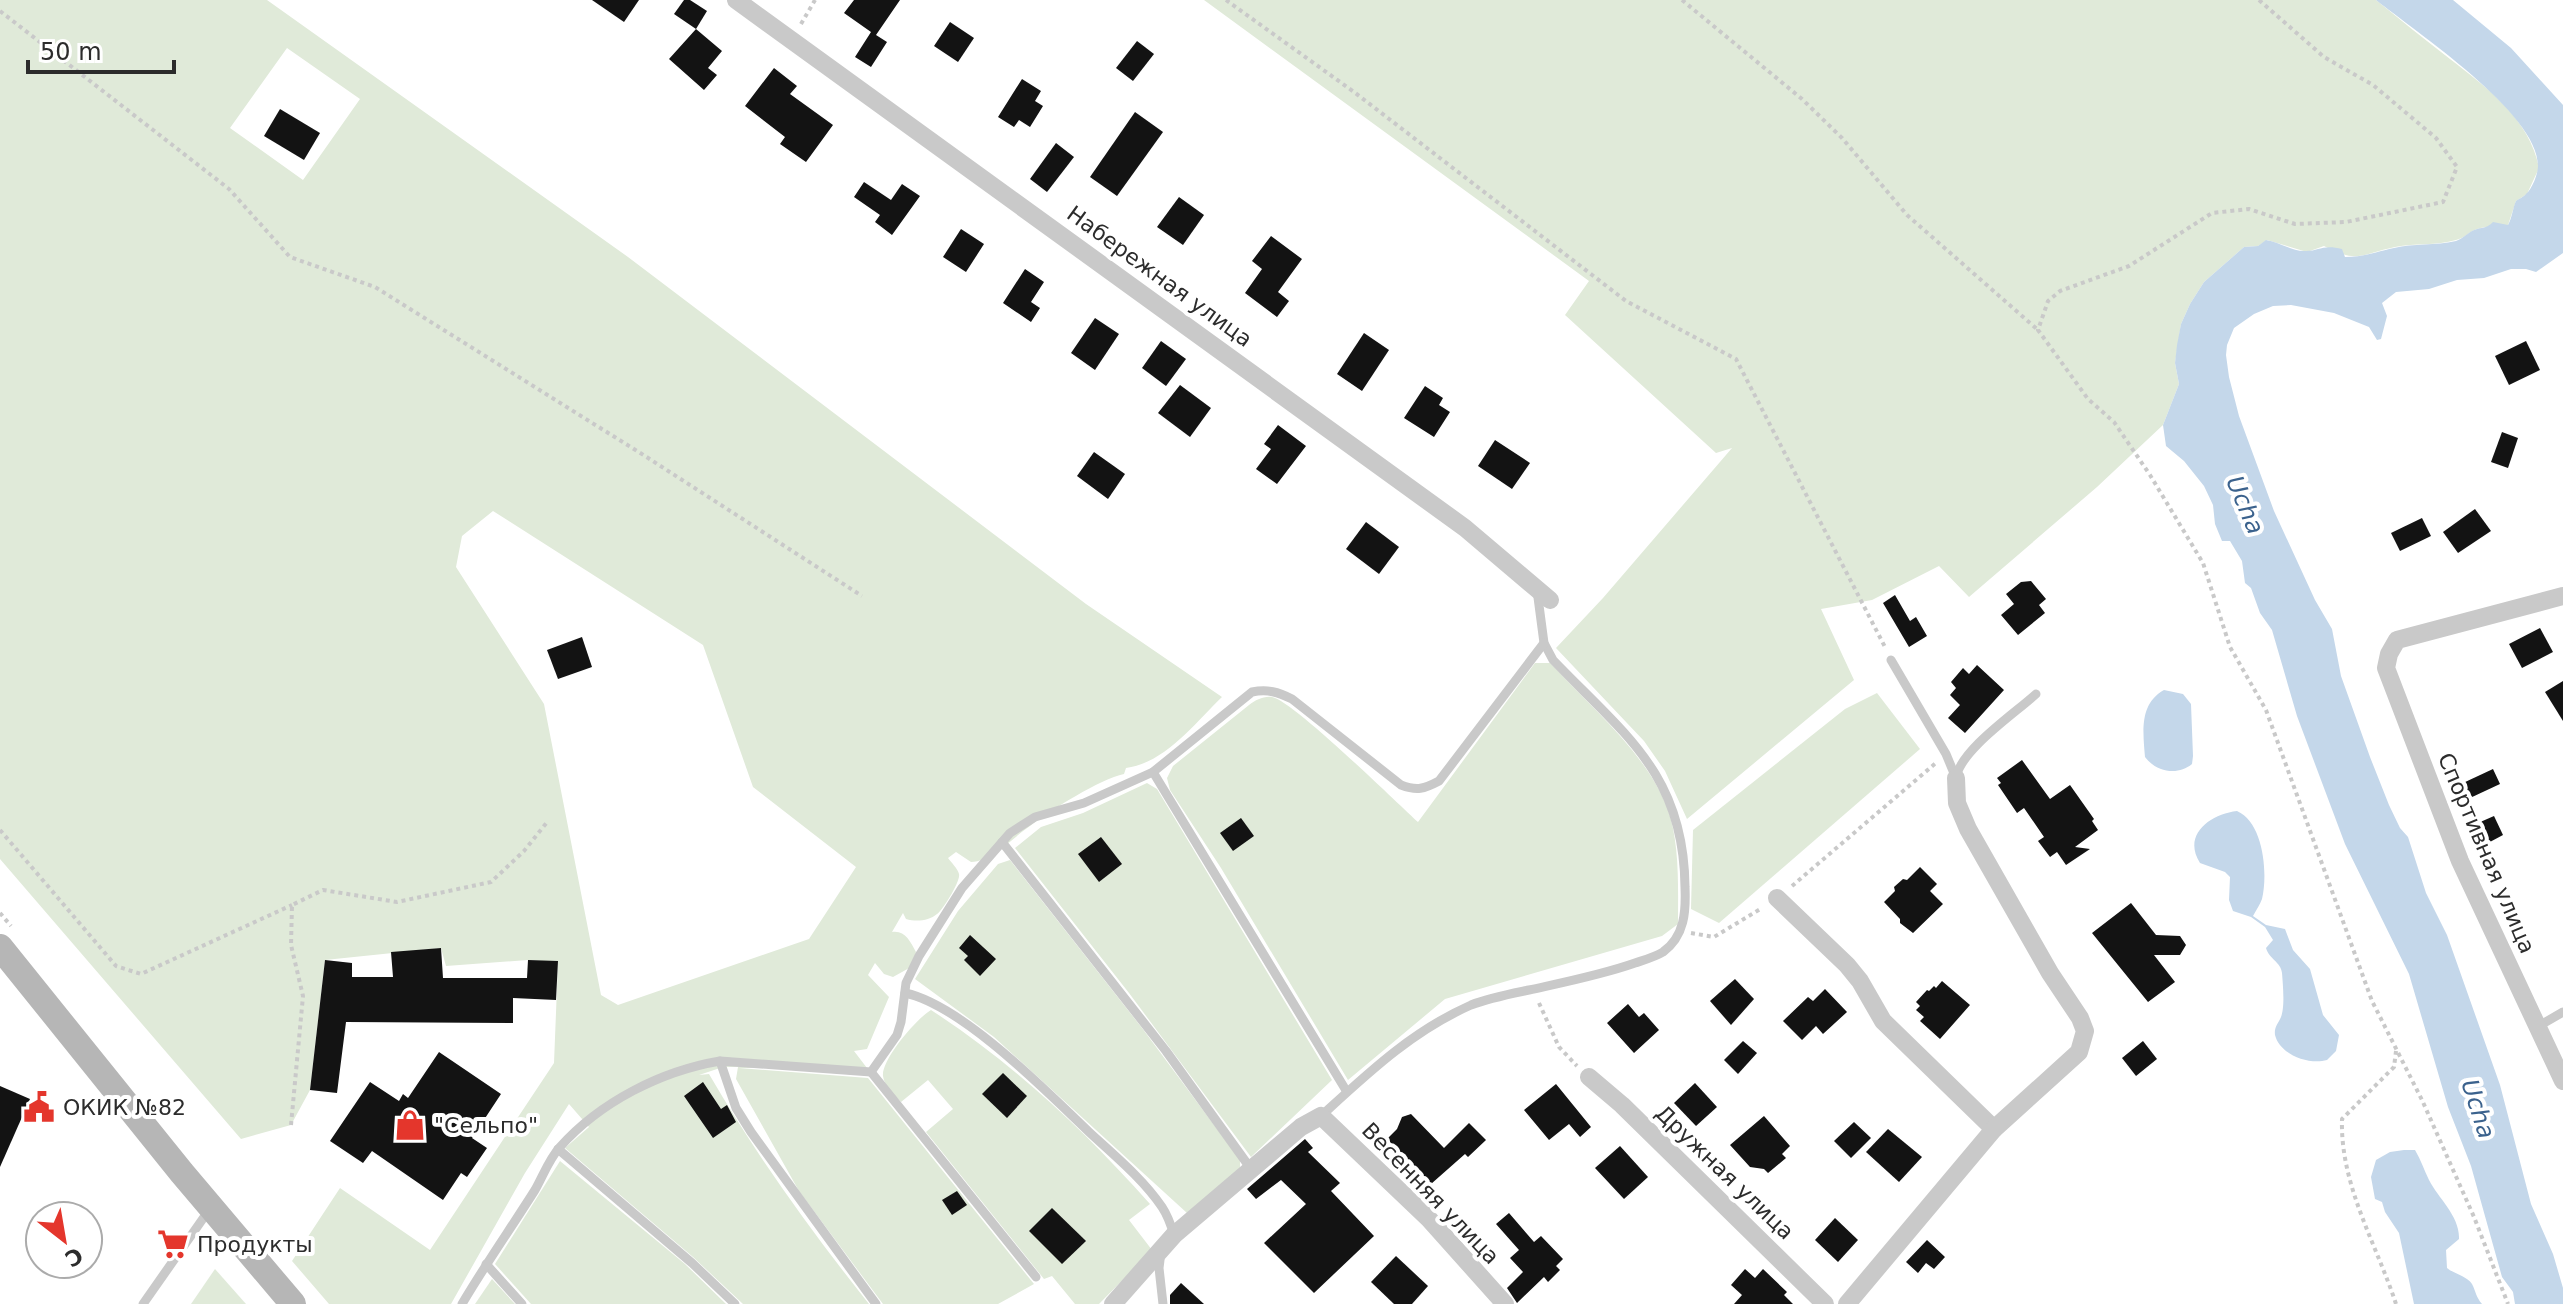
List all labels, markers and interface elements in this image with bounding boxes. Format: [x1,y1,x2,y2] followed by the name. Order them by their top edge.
[28,24,174,74] scale bar
[40,38,102,66] text: 50 m
[1062,201,1257,352] street label: Набережная улица
[2220,472,2270,538] water label: Ucha
[2433,749,2540,957] street label: Спортивная улица
[2455,1076,2501,1142] water label: Ucha
[22,1090,56,1124] public building icon: ОКИК №82
[63,1095,186,1120] place label: ОКИК №82
[1651,1100,1799,1245] street label: Дружная улица
[393,1108,427,1142] shop icon: "Сельпо"
[434,1113,538,1138] place label: "Сельпо"
[1357,1118,1504,1269] street label: Весенняя улица
[24,1200,104,1280] north arrow
[156,1227,190,1261] supermarket icon: Продукты
[197,1232,313,1257] place label: Продукты
[61,1242,87,1272] text: С

